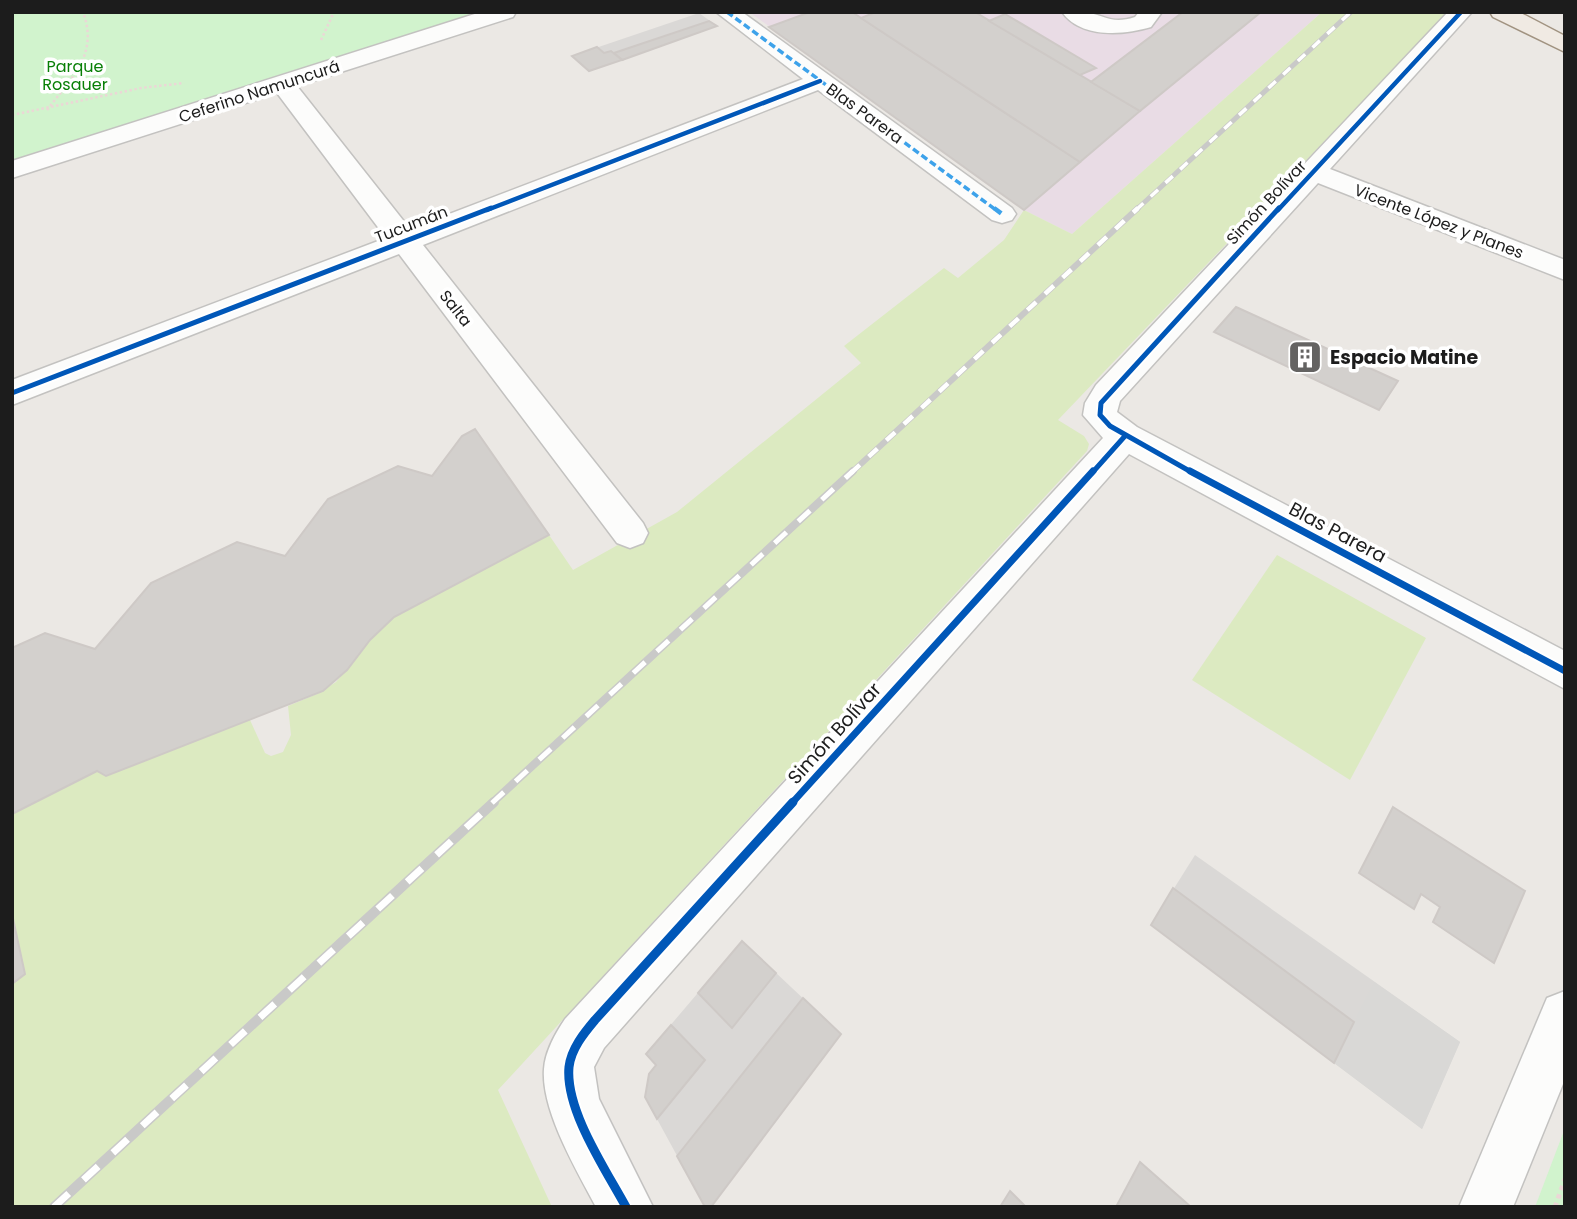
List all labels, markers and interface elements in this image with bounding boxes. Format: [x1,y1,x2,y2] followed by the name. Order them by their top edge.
[42,55,108,96] park label: Parque Rosauer
[176,55,343,128] street label: Ceferino Namuncurá
[822,78,908,149] street label: Blas Parera
[1221,155,1312,250] street label: Simón Bolívar
[1351,178,1527,264] street label: Vicente López y Planes
[371,200,451,249] street label: Tucumán
[434,285,477,331] street label: Salta
[1286,338,1324,376] building icon: Espacio Matine
[1330,344,1478,371] place label: Espacio Matine
[1284,495,1391,569] street label: Blas Parera
[781,677,887,790] street label: Simón Bolívar

